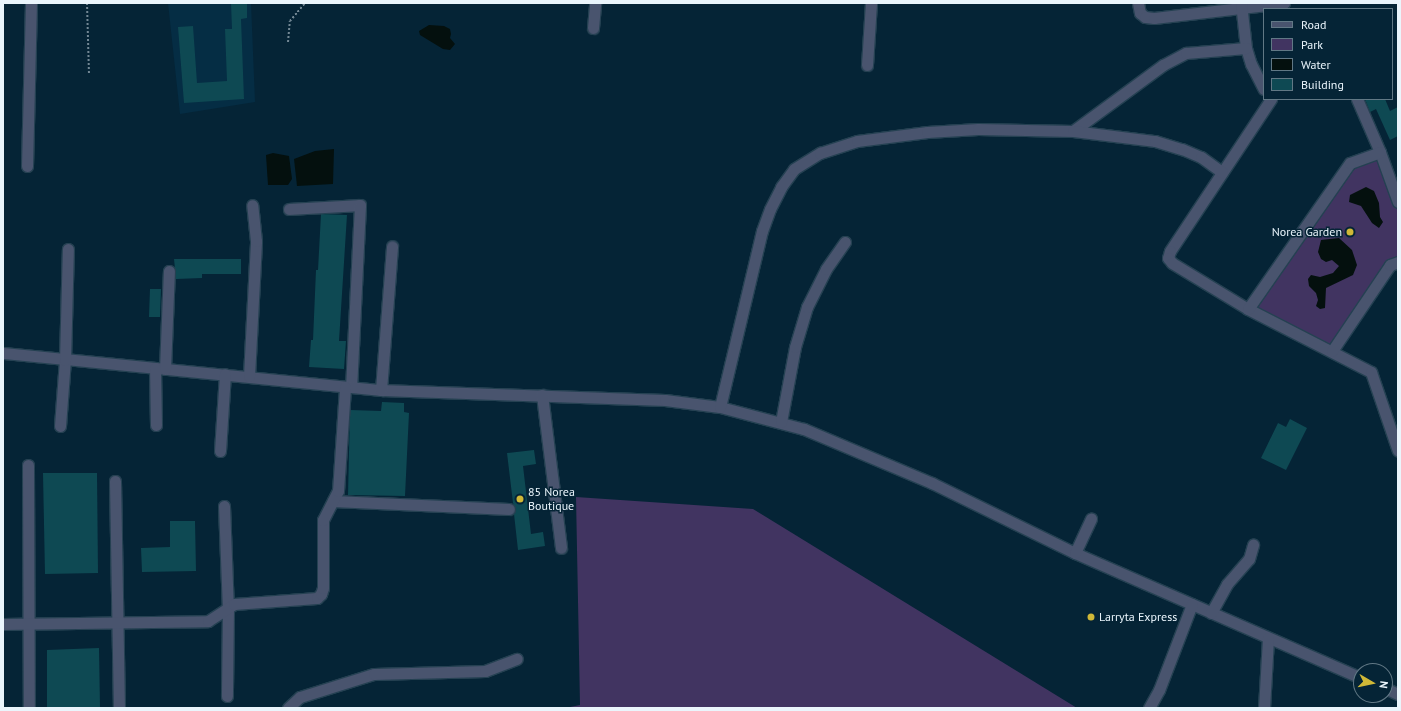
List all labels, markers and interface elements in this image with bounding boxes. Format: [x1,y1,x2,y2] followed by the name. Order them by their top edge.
[1263,8,1393,100] legend
[1301,17,1326,32] text: Road
[1301,37,1323,52] text: Park
[1301,57,1331,72] text: Water
[1301,77,1344,92] text: Building
[1272,225,1342,239] place label: Norea Garden
[1345,227,1355,237] marker: Norea Garden
[528,485,575,513] place label: 85 Norea Boutique
[515,494,525,504] marker: 85 Norea Boutique
[1099,610,1177,624] place label: Larryta Express
[1086,612,1096,622] marker: Larryta Express
[1353,663,1393,703] north arrow
[1376,680,1391,689] text: N

